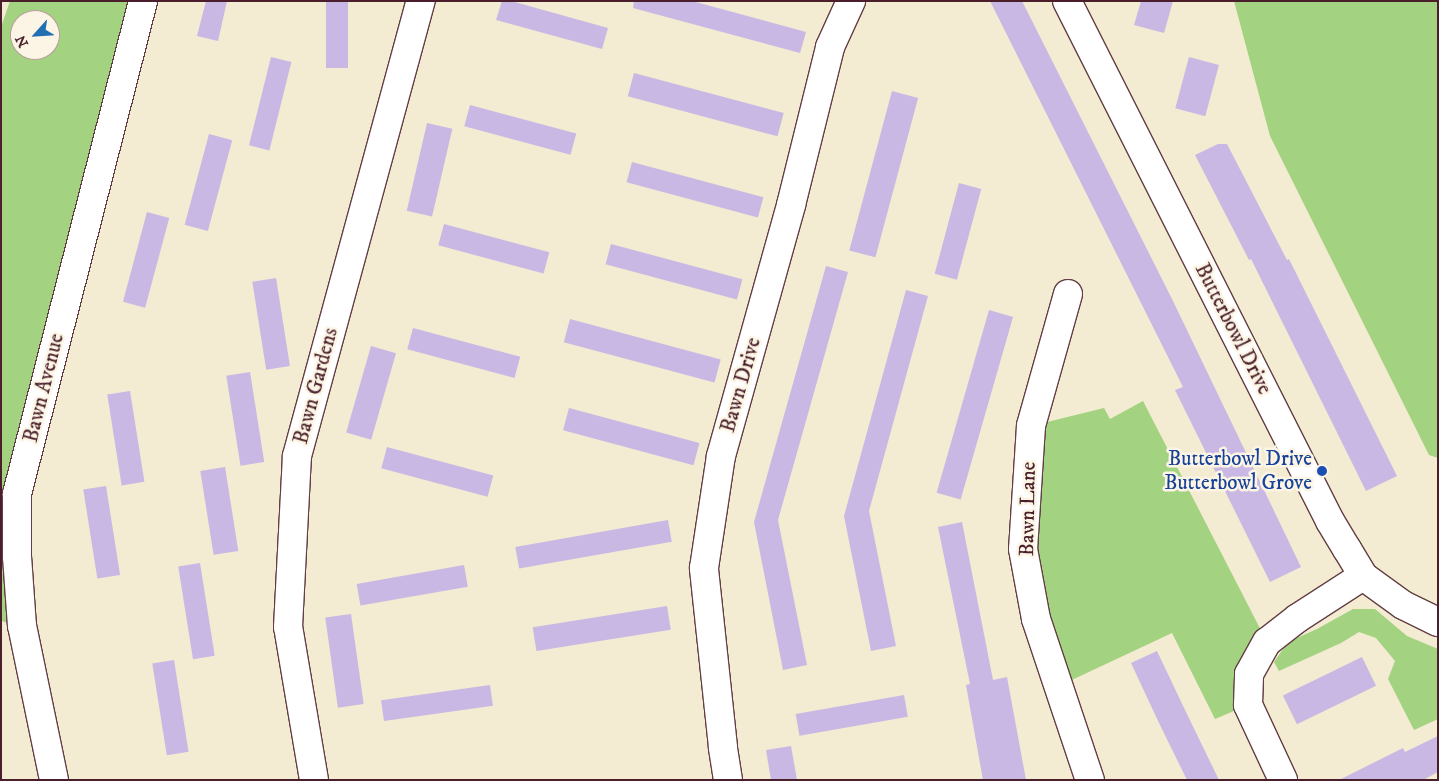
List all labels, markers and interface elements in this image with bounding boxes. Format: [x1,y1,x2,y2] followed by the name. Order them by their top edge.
[10,10,60,60] north arrow
[12,32,33,50] text: N
[1189,259,1277,399] street label: Butterbowl Drive
[288,325,344,447] street label: Bawn Gardens
[18,331,70,445] street label: Bawn Avenue
[715,335,767,435] street label: Bawn Drive
[1164,446,1312,496] place label: Butterbowl Drive Butterbowl Grove
[1015,461,1041,557] street label: Bawn Lane
[1316,465,1328,477] marker: Butterbowl Drive Butterbowl Grove

